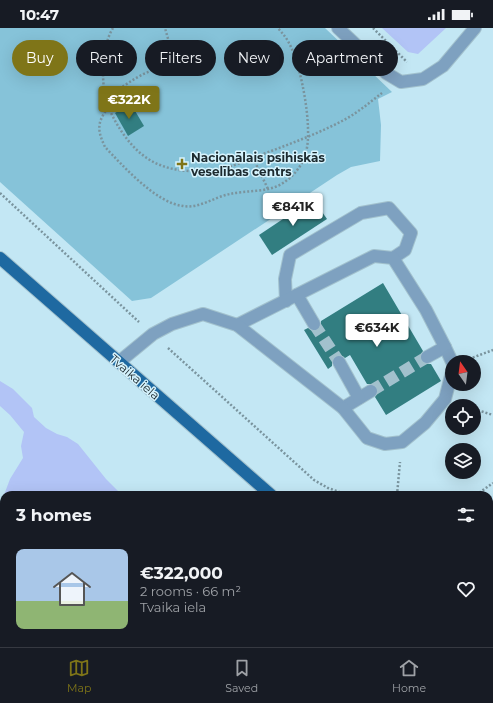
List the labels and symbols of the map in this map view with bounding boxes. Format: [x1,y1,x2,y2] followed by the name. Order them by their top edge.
[101,86,157,120] pin: €322K
[190,150,325,179] place label: Nacionālais psihiskās veselības centrs
[176,158,188,170] marker: Nacionālais psihiskās veselības centrs
[265,193,321,227] pin: €841K
[349,314,405,348] pin: €634K
[107,351,163,403] street label: Tvaika iela
[445,355,481,391] north arrow

